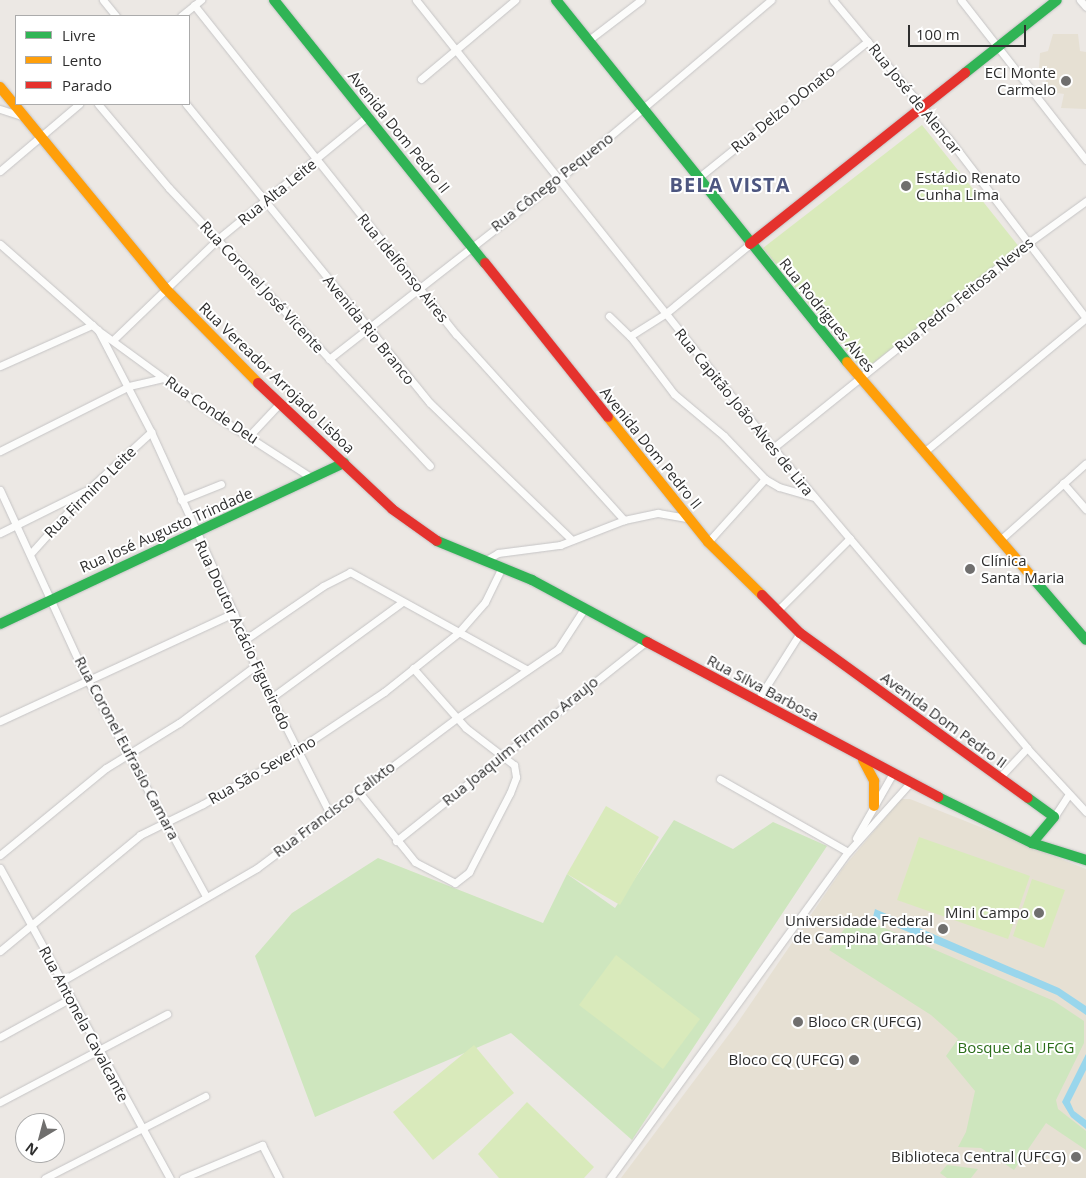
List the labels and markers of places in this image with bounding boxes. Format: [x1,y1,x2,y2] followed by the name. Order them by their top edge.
[985,63,1056,98] place label: ECI Monte Carmelo
[1060,75,1072,87] marker: ECI Monte Carmelo
[916,168,1021,203] place label: Estádio Renato Cunha Lima
[900,180,912,192] marker: Estádio Renato Cunha Lima
[981,551,1064,586] place label: Clínica Santa Maria
[963,562,977,576] marker: Clínica Santa Maria
[945,904,1029,922] place label: Mini Campo
[1033,907,1045,919] marker: Mini Campo
[785,911,933,946] place label: Universidade Federal de Campina Grande
[937,923,949,935] marker: Universidade Federal de Campina Grande
[808,1013,921,1031] place label: Bloco CR (UFCG)
[792,1016,804,1028] marker: Bloco CR (UFCG)
[729,1051,844,1069] place label: Bloco CQ (UFCG)
[848,1054,860,1066] marker: Bloco CQ (UFCG)
[891,1148,1066,1166] place label: Biblioteca Central (UFCG)
[1070,1151,1082,1163] marker: Biblioteca Central (UFCG)

